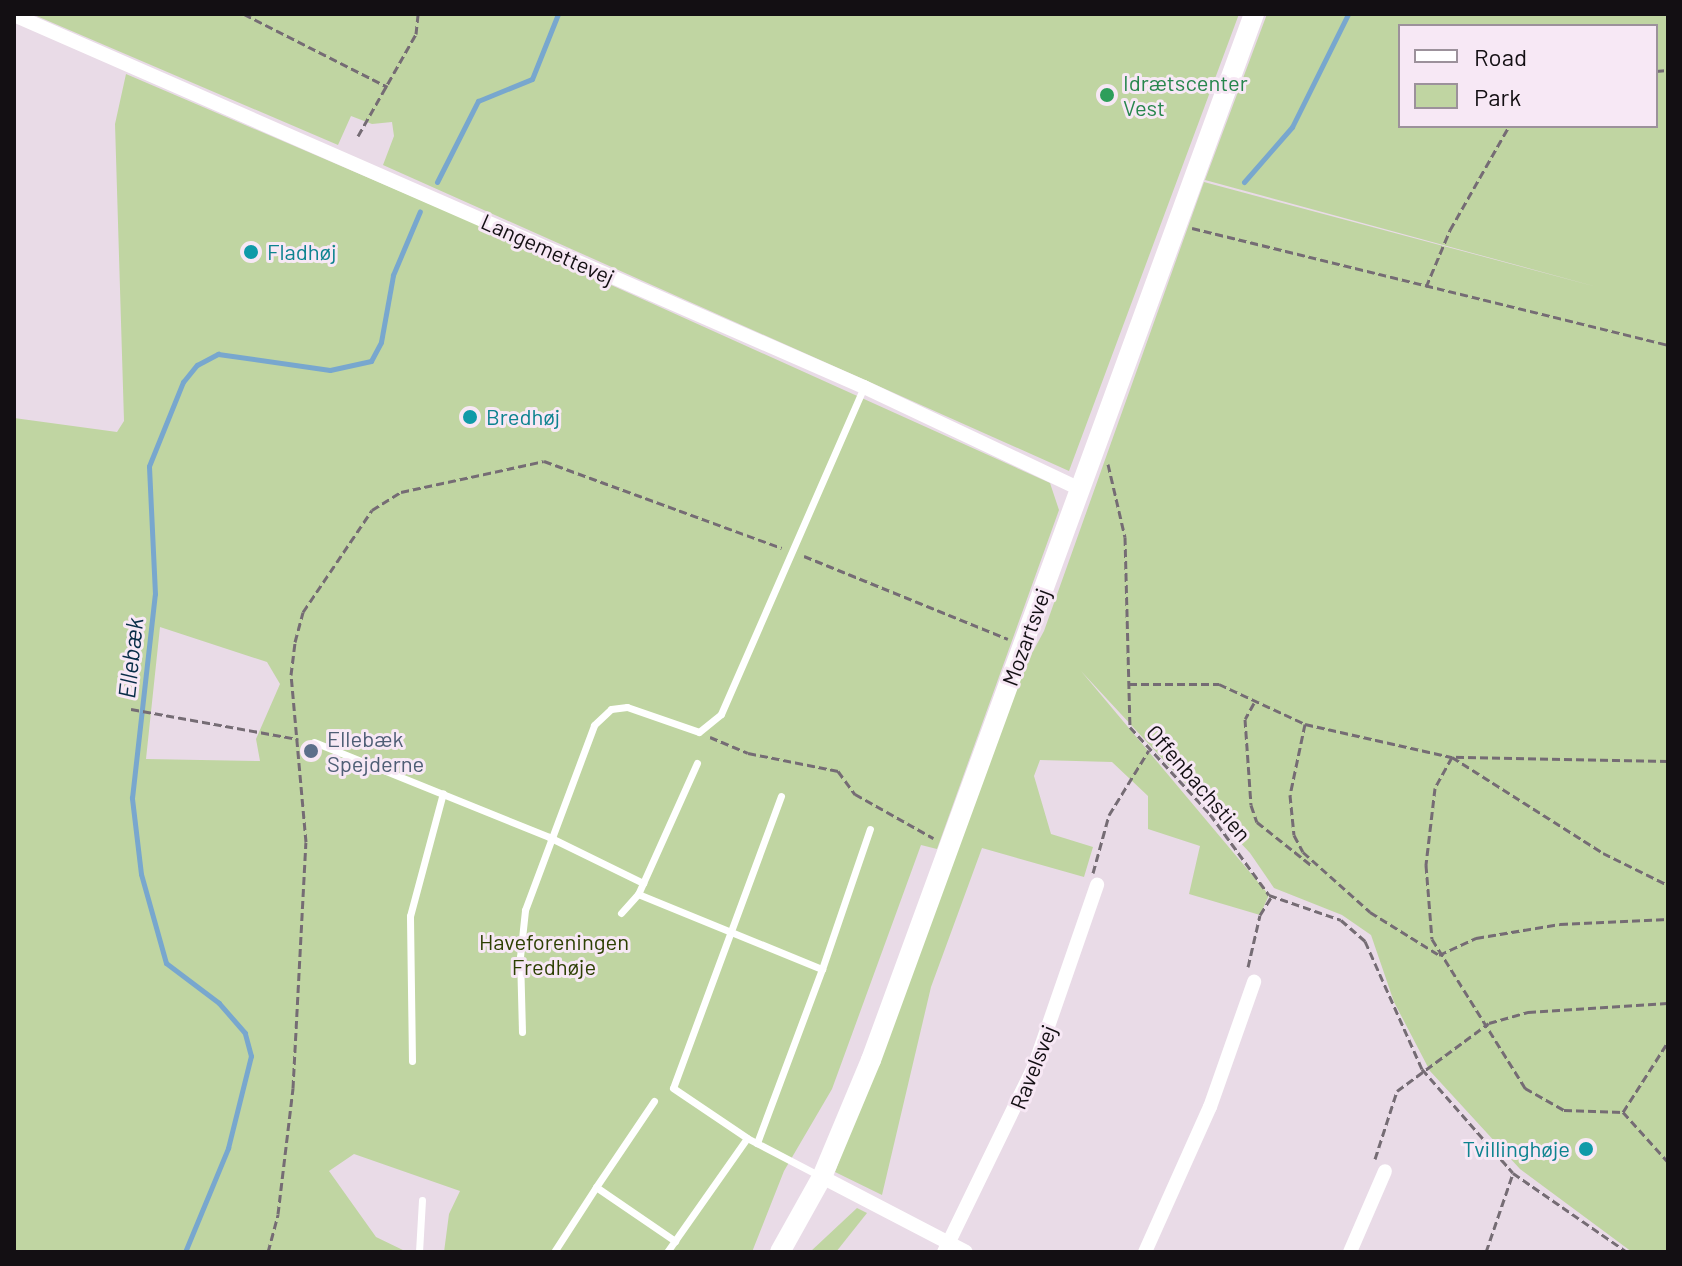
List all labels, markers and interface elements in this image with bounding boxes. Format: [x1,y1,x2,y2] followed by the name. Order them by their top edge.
[1398,24,1658,128] legend
[1474,42,1527,71] text: Road
[1123,69,1248,120] place label: Idrætscenter Vest
[1474,82,1521,111] text: Park
[1098,86,1116,104] marker: Idrætscenter Vest
[477,208,619,290] street label: Langemettevej
[267,239,337,265] place label: Fladhøj
[242,243,260,261] marker: Fladhøj
[486,404,560,430] place label: Bredhøj
[461,408,479,426] marker: Bredhøj
[996,584,1056,690] street label: Mozartsvej
[111,616,149,700] water label: Ellebæk
[1141,719,1257,847] street label: Offenbachstien
[327,725,424,776] place label: Ellebæk Spejderne
[302,742,320,760] marker: Ellebæk Spejderne
[479,928,629,980] park label: Haveforeningen Fredhøje
[1004,1021,1062,1113] street label: Ravelsvej
[1462,1136,1570,1162] place label: Tvillinghøje
[1577,1140,1595,1158] marker: Tvillinghøje

